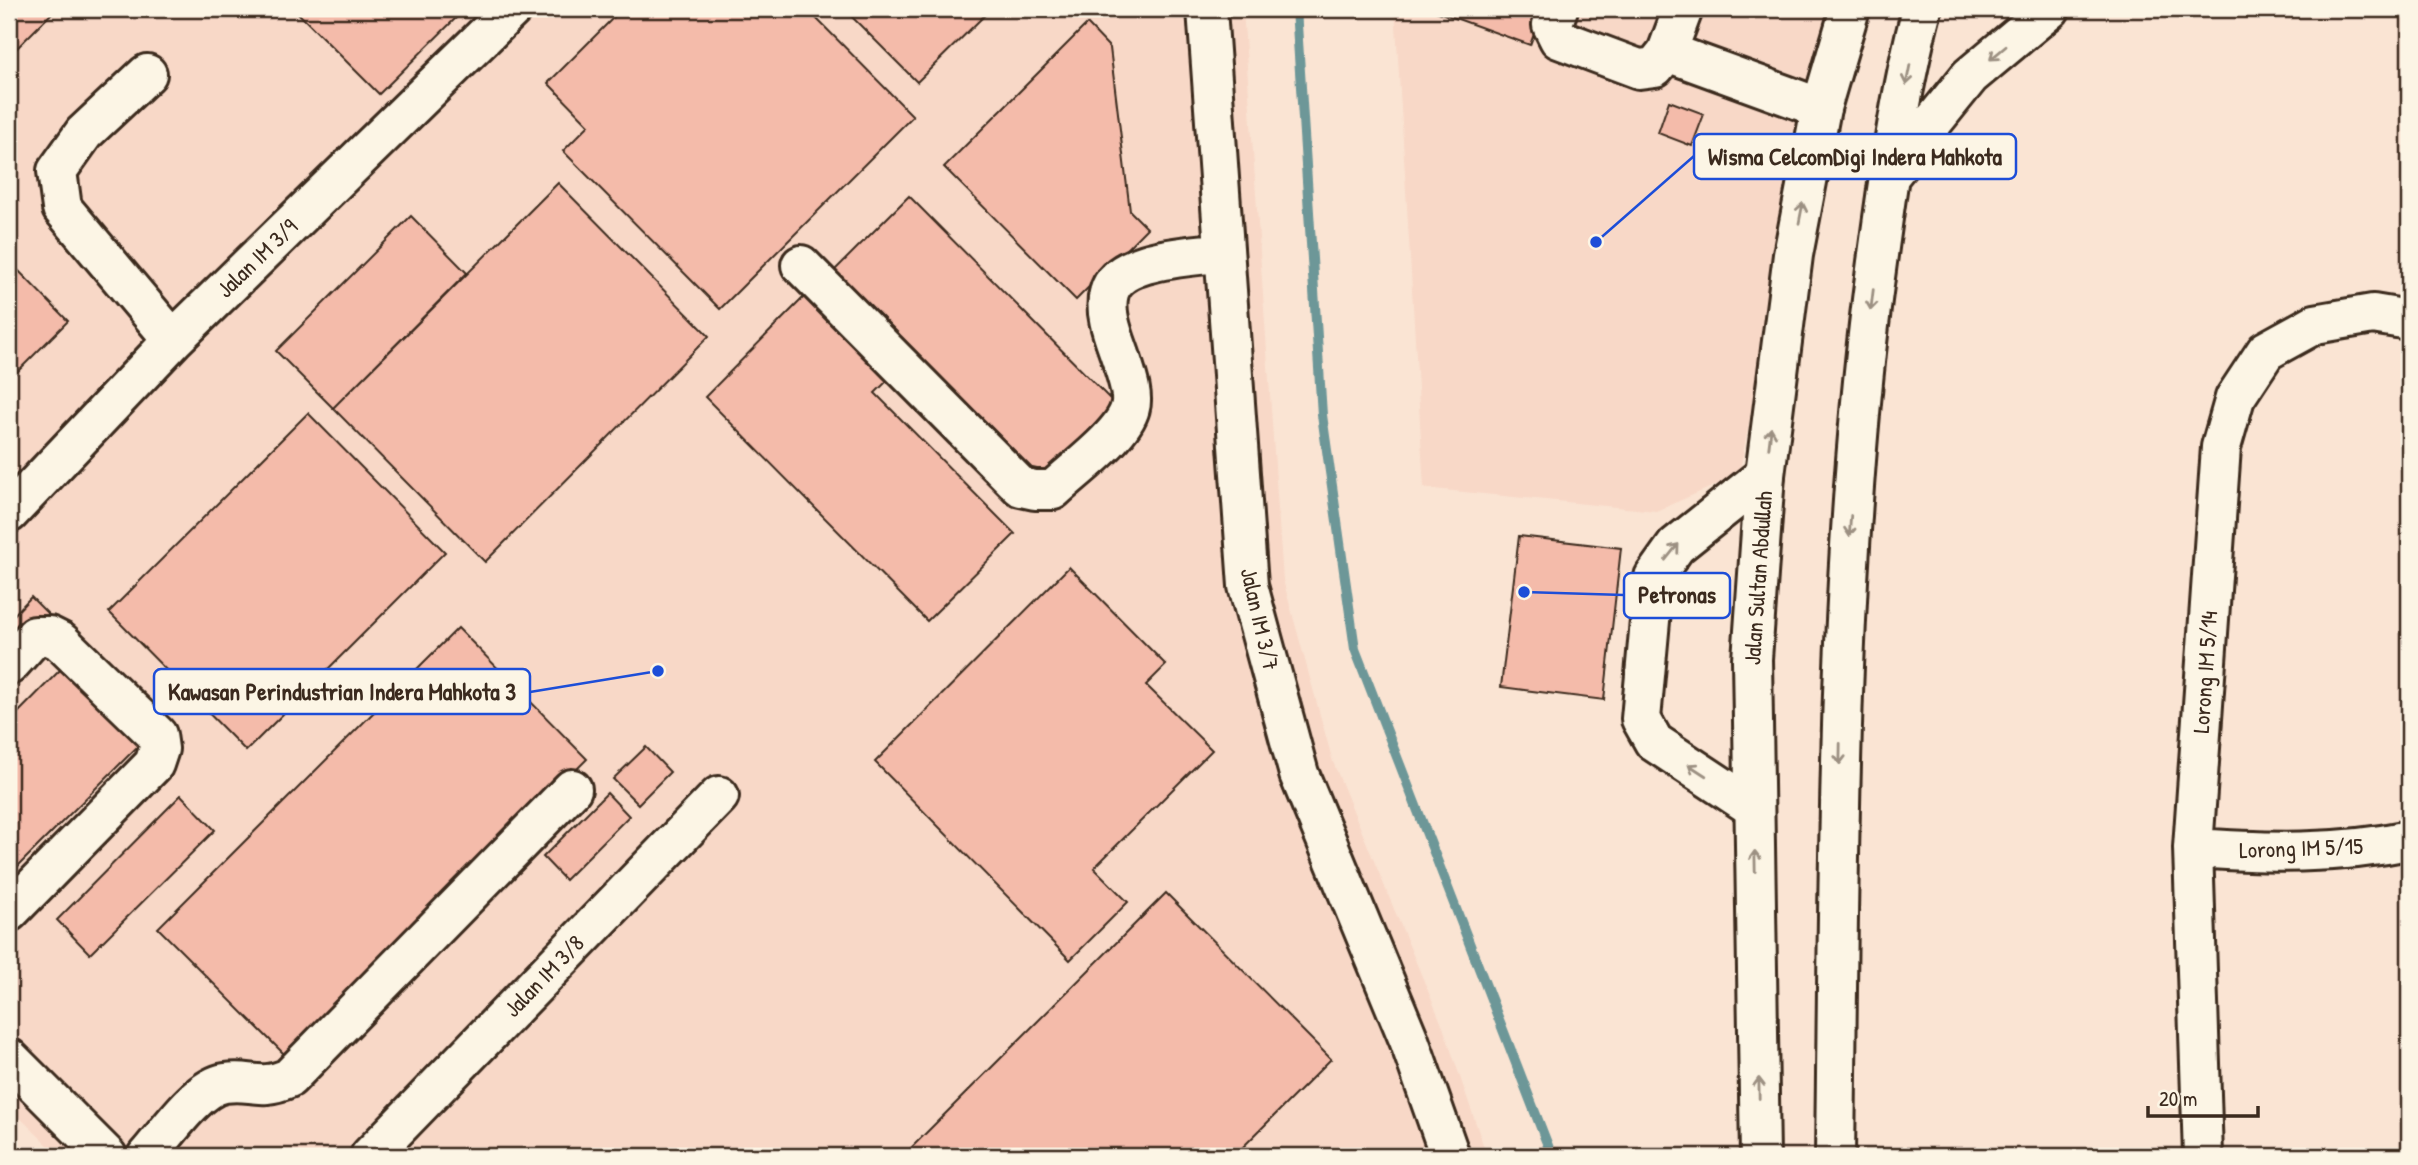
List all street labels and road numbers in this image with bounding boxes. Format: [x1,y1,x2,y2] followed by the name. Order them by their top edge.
[209,211,304,304] street label: Jalan IM 3/9
[1736,490,1779,666] street label: Jalan Sultan Abdullah
[1234,565,1287,673] street label: Jalan IM 3/7
[2185,610,2224,734] street label: Lorong IM 5/14
[2239,830,2364,865] street label: Lorong IM 5/15
[497,928,590,1023] street label: Jalan IM 3/8

